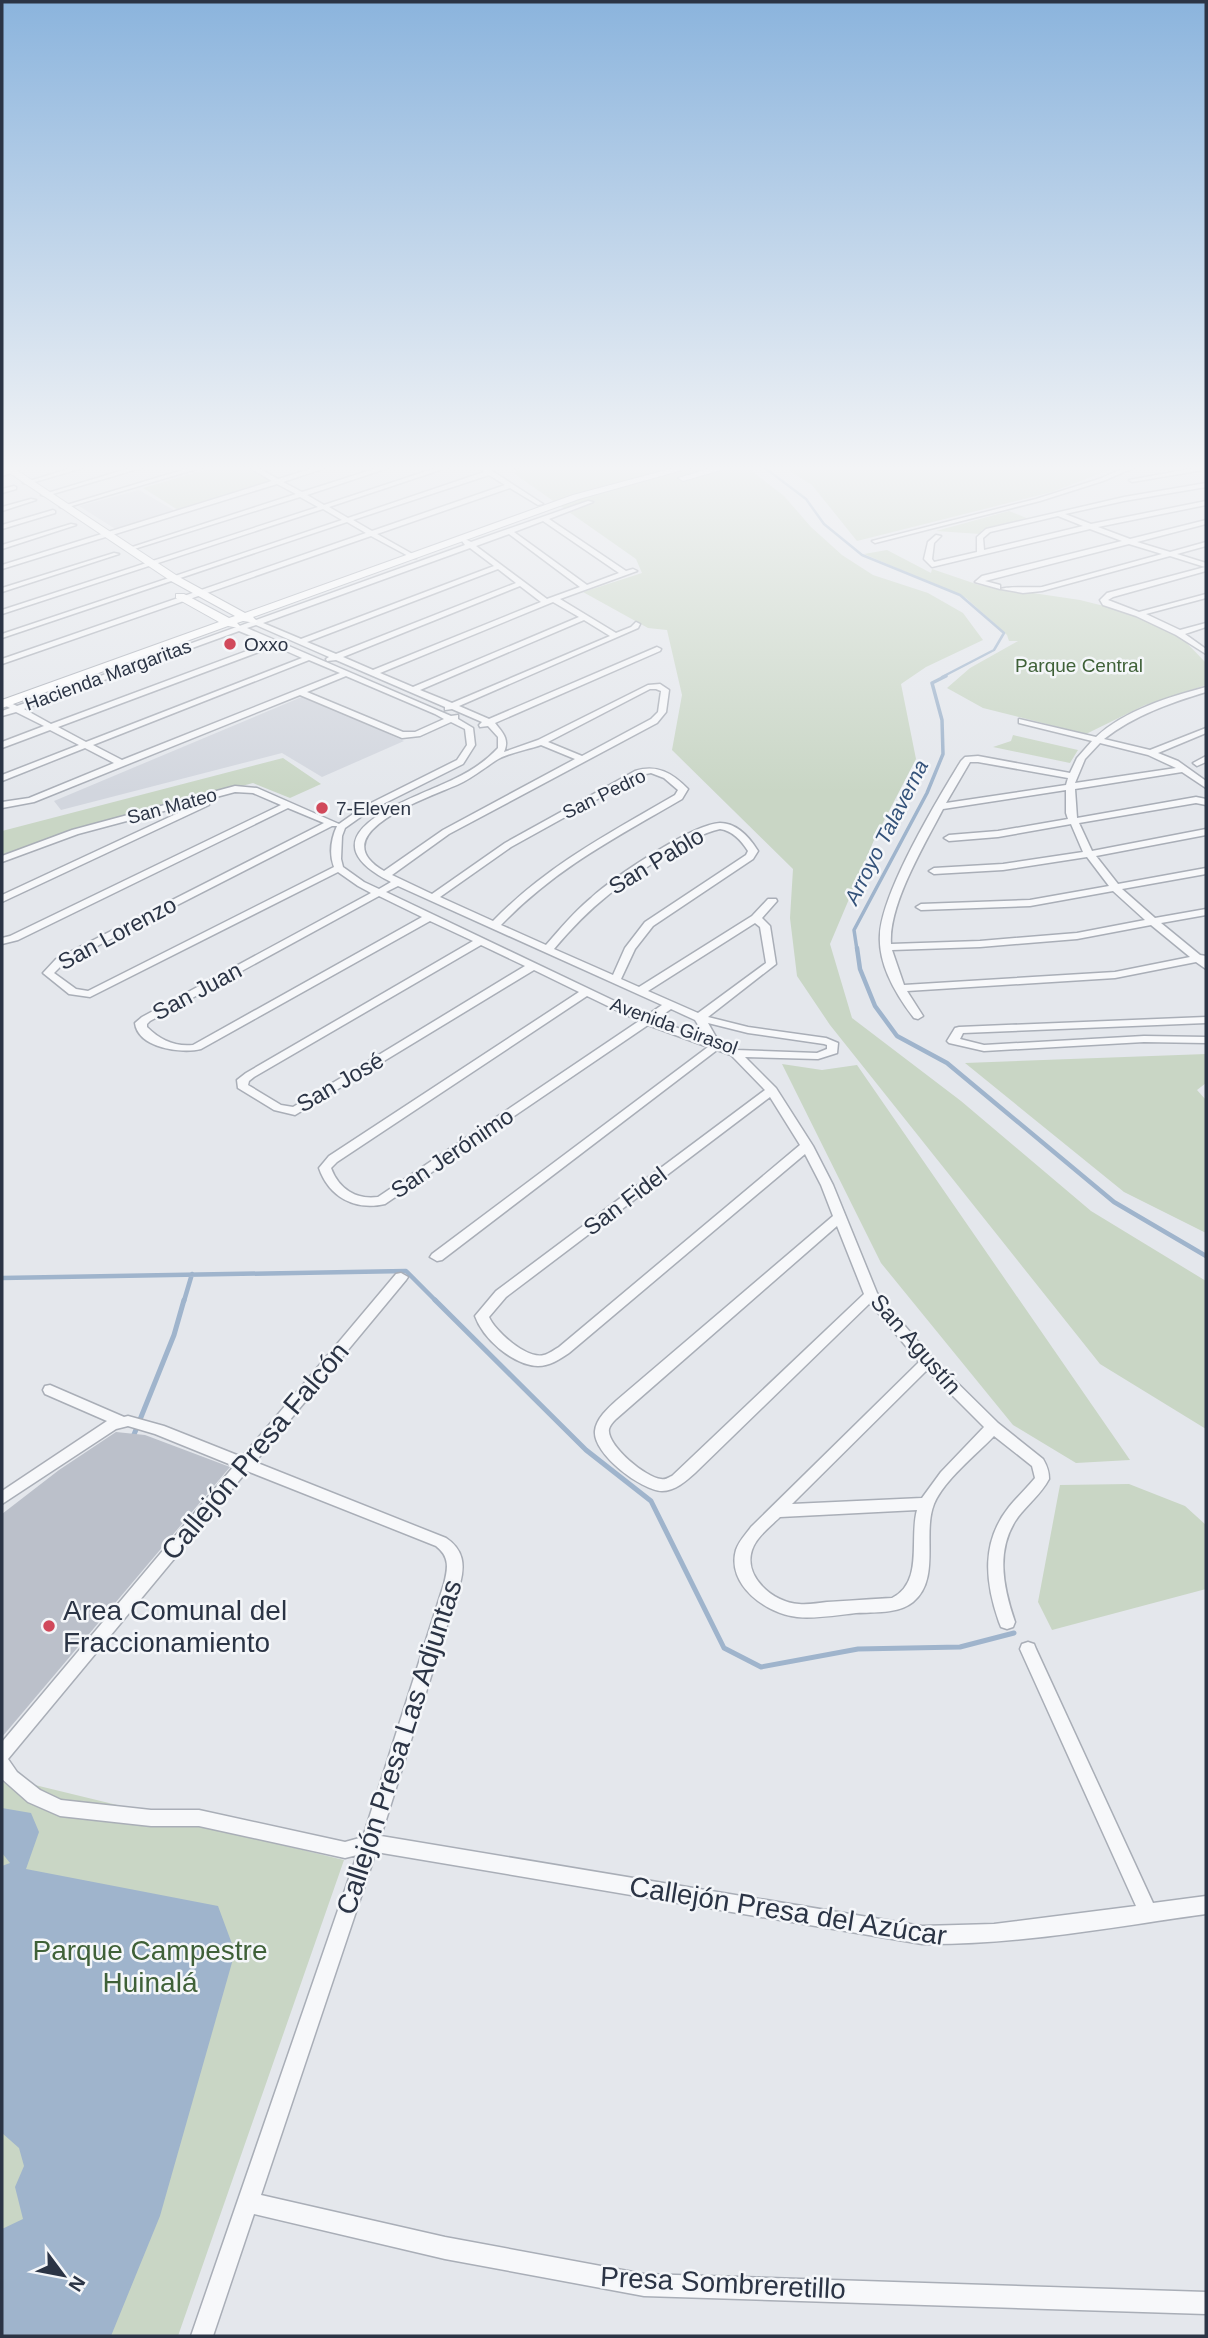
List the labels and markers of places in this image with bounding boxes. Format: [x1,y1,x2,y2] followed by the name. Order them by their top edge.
[244,634,288,655] place label: Oxxo
[222,636,238,652] marker: Oxxo
[336,798,411,819] place label: 7-Eleven
[314,800,330,816] marker: 7-Eleven
[63,1595,287,1658] place label: Area Comunal del Fraccionamiento
[41,1618,57,1634] marker: Area Comunal del Fraccionamiento

